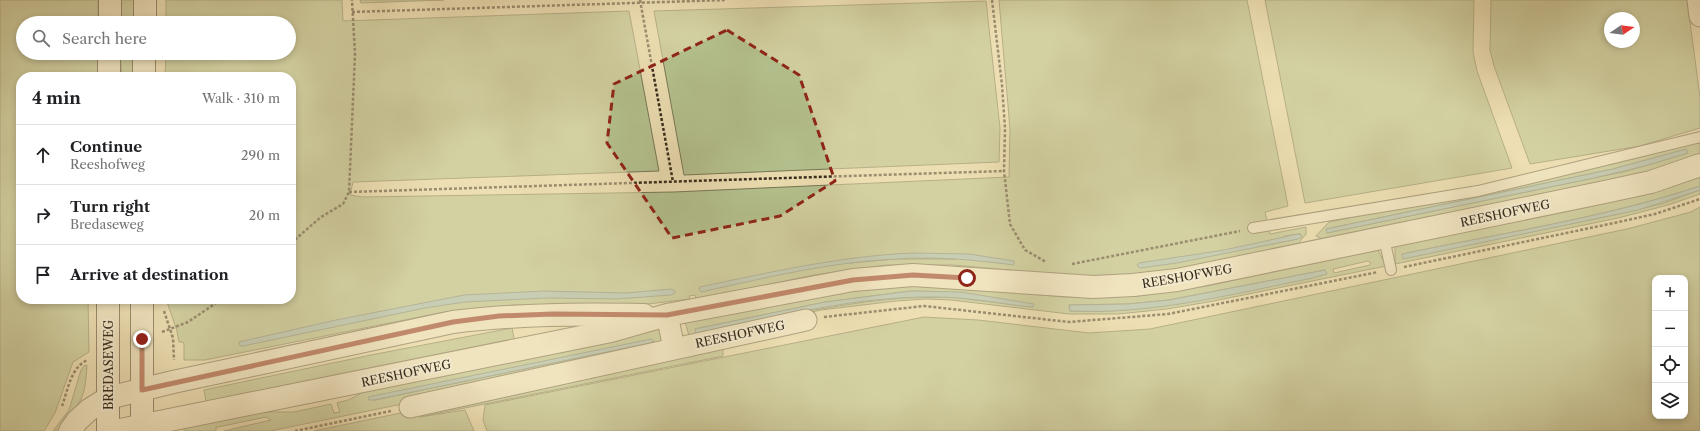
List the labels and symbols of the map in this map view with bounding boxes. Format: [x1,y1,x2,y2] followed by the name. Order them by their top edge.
[1604,12,1640,48] north arrow
[1459,196,1552,230] street label: REESHOFWEG
[1141,261,1234,291] street label: REESHOFWEG
[958,269,976,287] route start
[694,317,787,351] street label: REESHOFWEG
[101,320,116,410] street label: BREDASEWEG
[133,330,151,348] route end
[360,356,453,390] street label: REESHOFWEG

